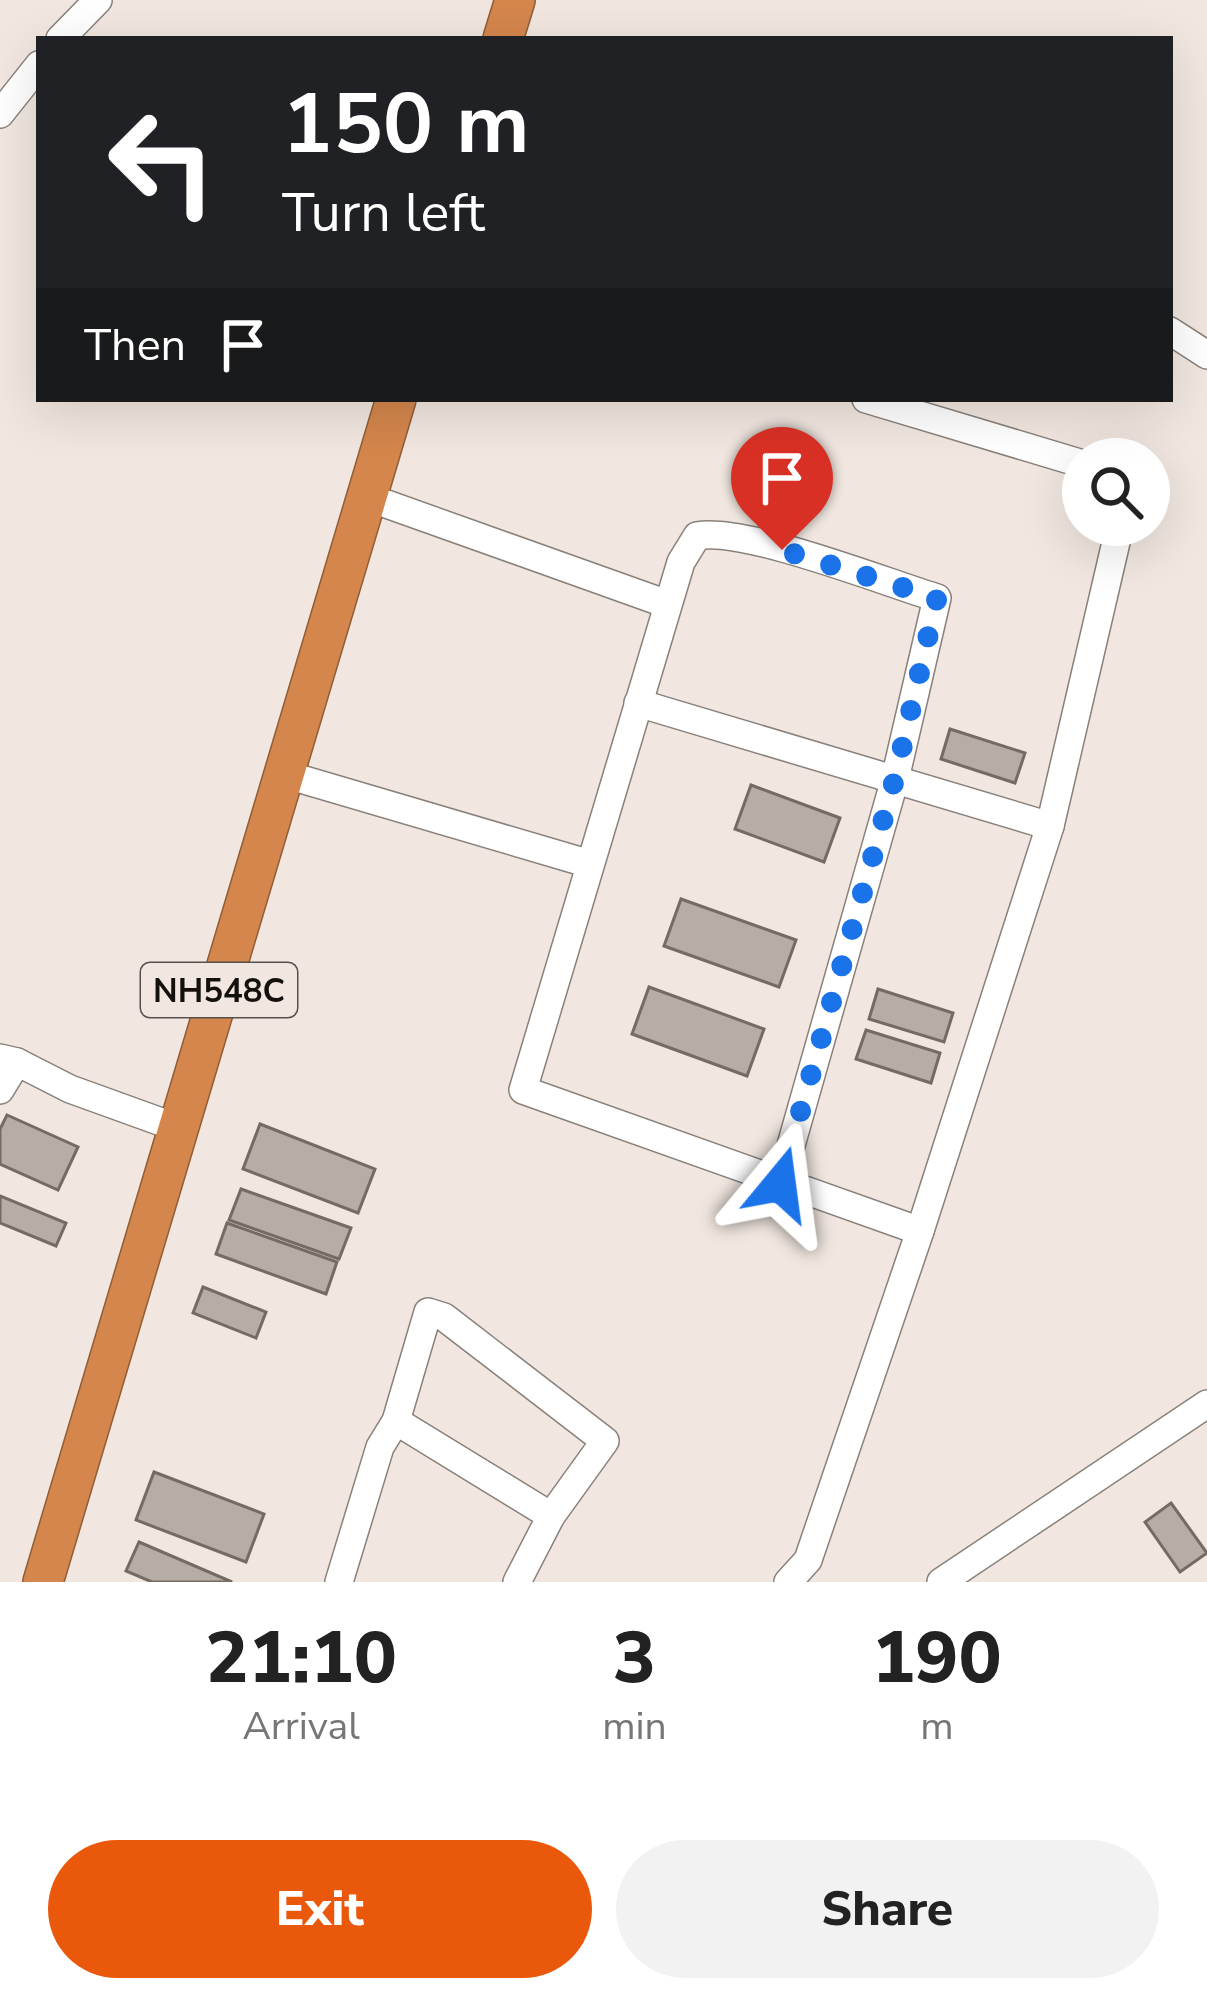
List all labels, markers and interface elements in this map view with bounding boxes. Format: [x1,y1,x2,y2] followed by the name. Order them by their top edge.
[282,67,530,182] text: 150 m
[84,84,240,240] icon: left
[282,176,485,250] text: Turn left
[210,312,276,378] icon: arrive
[84,315,186,376] text: Then
[731,427,833,550] pin
[1062,438,1170,546] map controls
[1062,438,1170,546] button: search
[749,445,815,511] icon: arrive
[141,963,297,1017] road number: NH548C
[717,1121,843,1247] position arrow
[205,1609,397,1707] text: 21:10
[613,1609,656,1707] text: 3
[872,1609,1002,1707] text: 190
[242,1700,360,1753] text: Arrival
[602,1700,667,1753] text: min
[920,1700,954,1753] text: m
[48,1840,592,1978] button: Exit
[616,1840,1159,1978] button: Share

